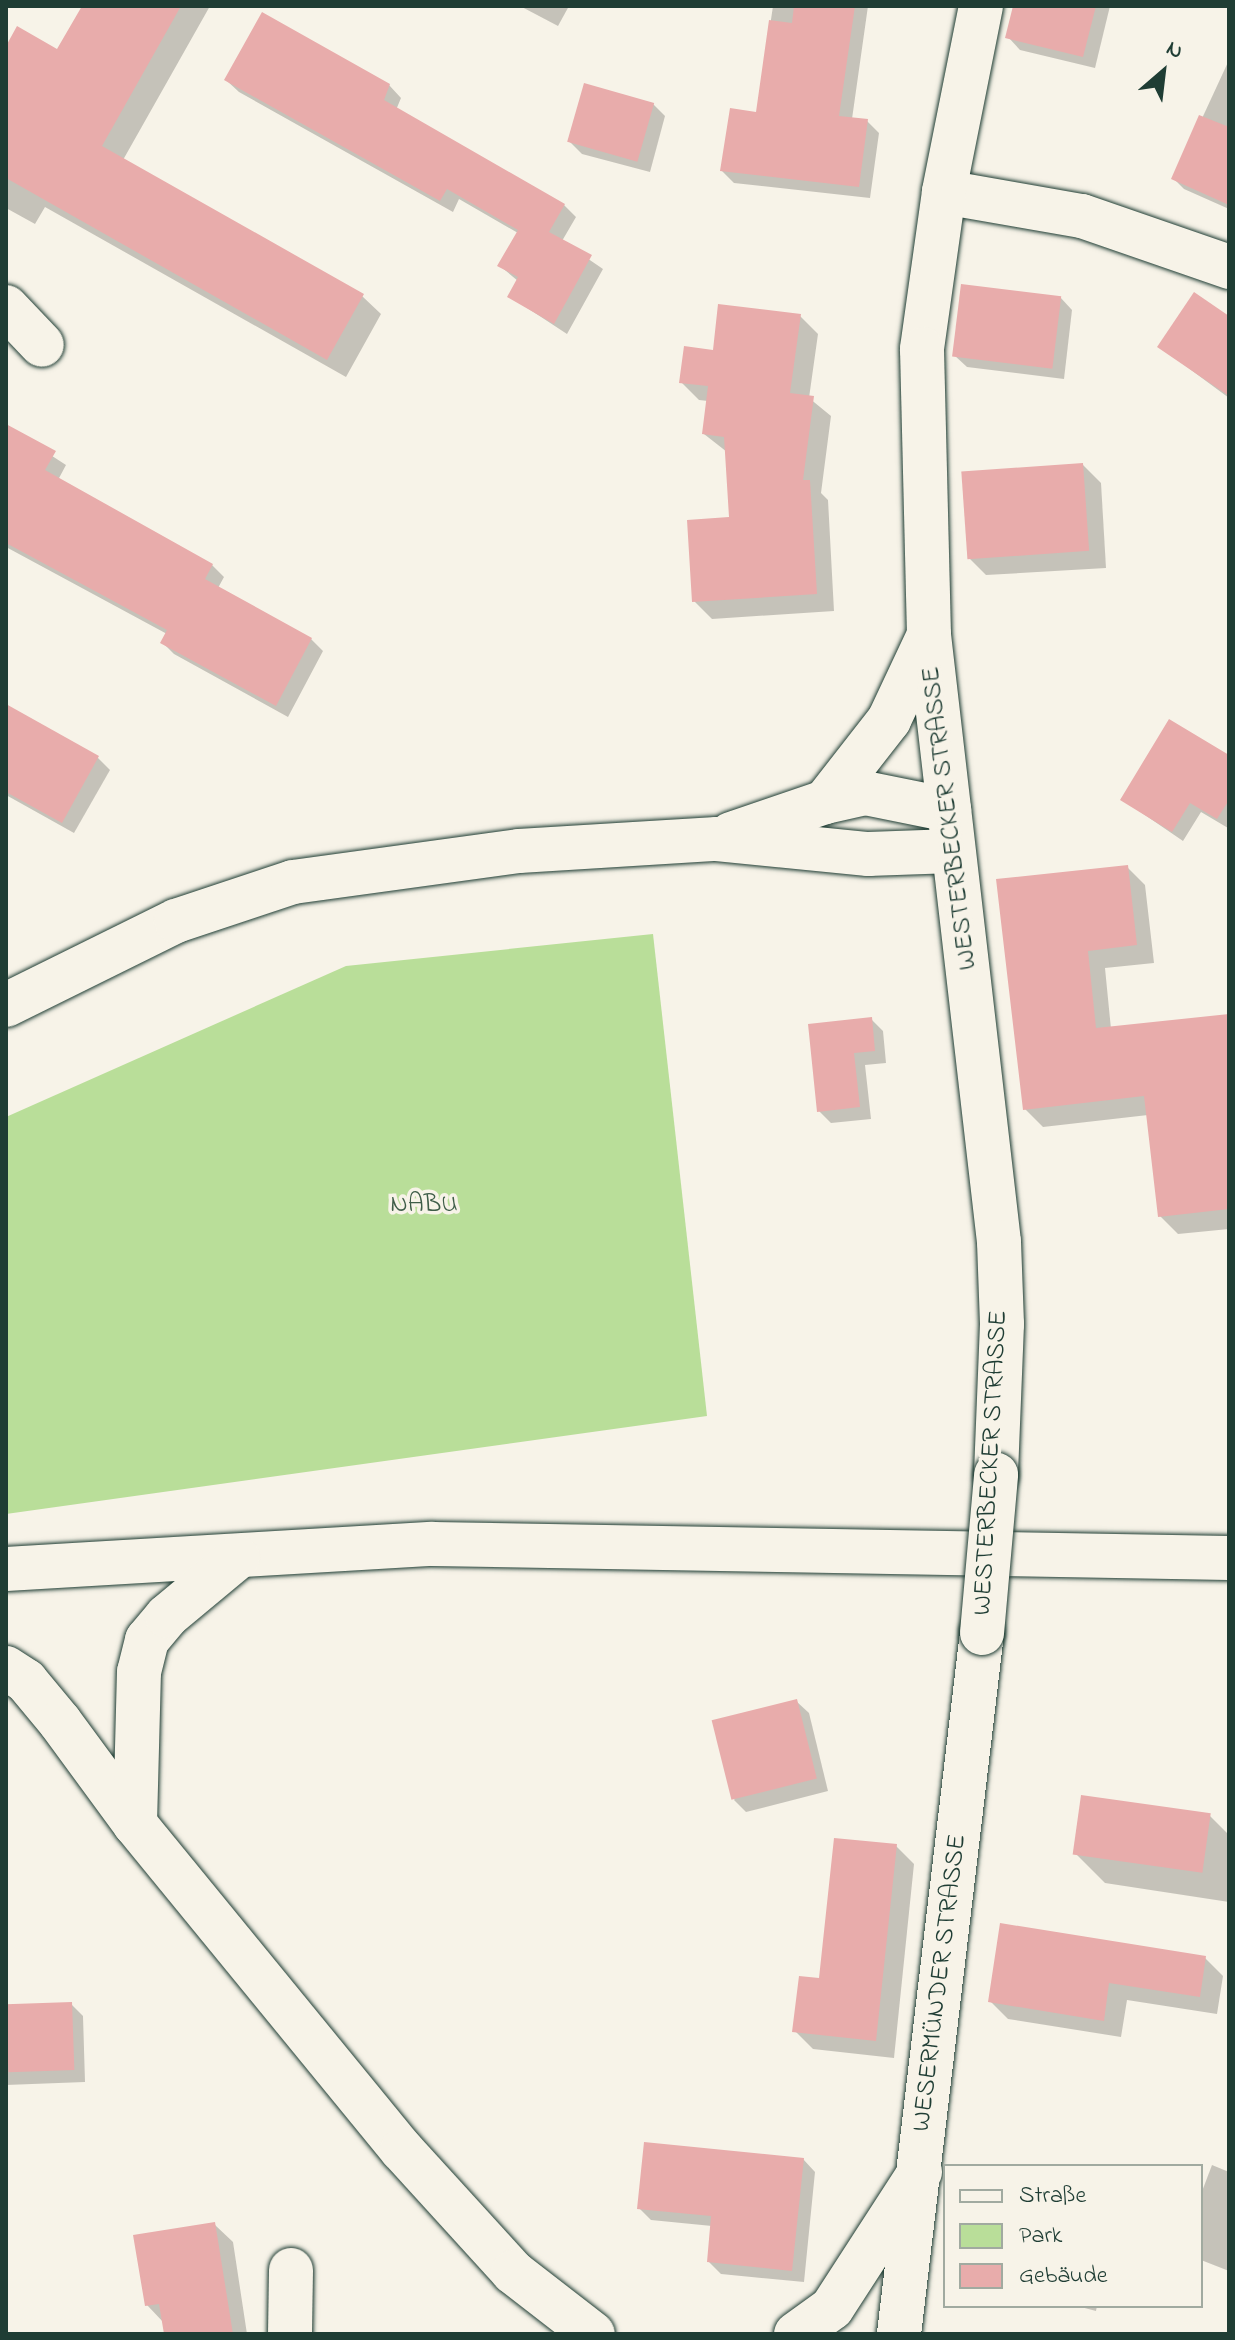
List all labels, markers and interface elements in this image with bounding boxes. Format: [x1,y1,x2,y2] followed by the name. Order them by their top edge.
[1123,32,1203,112] north arrow
[1160,33,1188,68] text: N
[917,664,985,972] street label: WESTERBECKER STRASSE
[390,1190,458,1222] park label: NABU
[968,1310,1016,1616] street label: WESTERBECKER STRASSE
[907,1833,975,2133] street label: WESERMÜNDER STRASSE
[943,2164,1203,2308] legend
[1019,2179,1086,2214] text: Straße
[1019,2219,1062,2254] text: Park
[1019,2259,1108,2294] text: Gebäude

